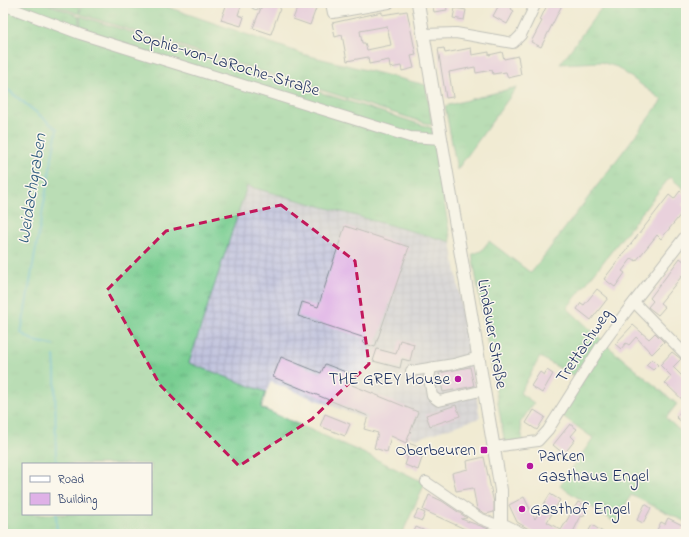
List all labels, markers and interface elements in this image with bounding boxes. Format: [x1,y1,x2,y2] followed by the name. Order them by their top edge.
[129,23,323,104] street label: Sophie-von-LaRoche-Straße
[11,131,55,246] water label: Weidachgraben
[470,277,514,391] street label: Lindauer Straße
[550,304,620,389] street label: Trettachweg
[329,367,450,392] place label: THE GREY House
[453,374,463,384] marker: THE GREY House
[395,438,476,463] place label: Oberbeuren
[538,444,649,491] place label: Parken Gasthaus Engel
[479,445,489,455] marker: Oberbeuren
[525,461,535,471] marker: Parken Gasthaus Engel
[22,463,152,515] legend
[58,471,84,489] text: Road
[57,491,97,510] text: Building
[530,497,630,524] place label: Gasthof Engel
[517,504,527,514] marker: Gasthof Engel

